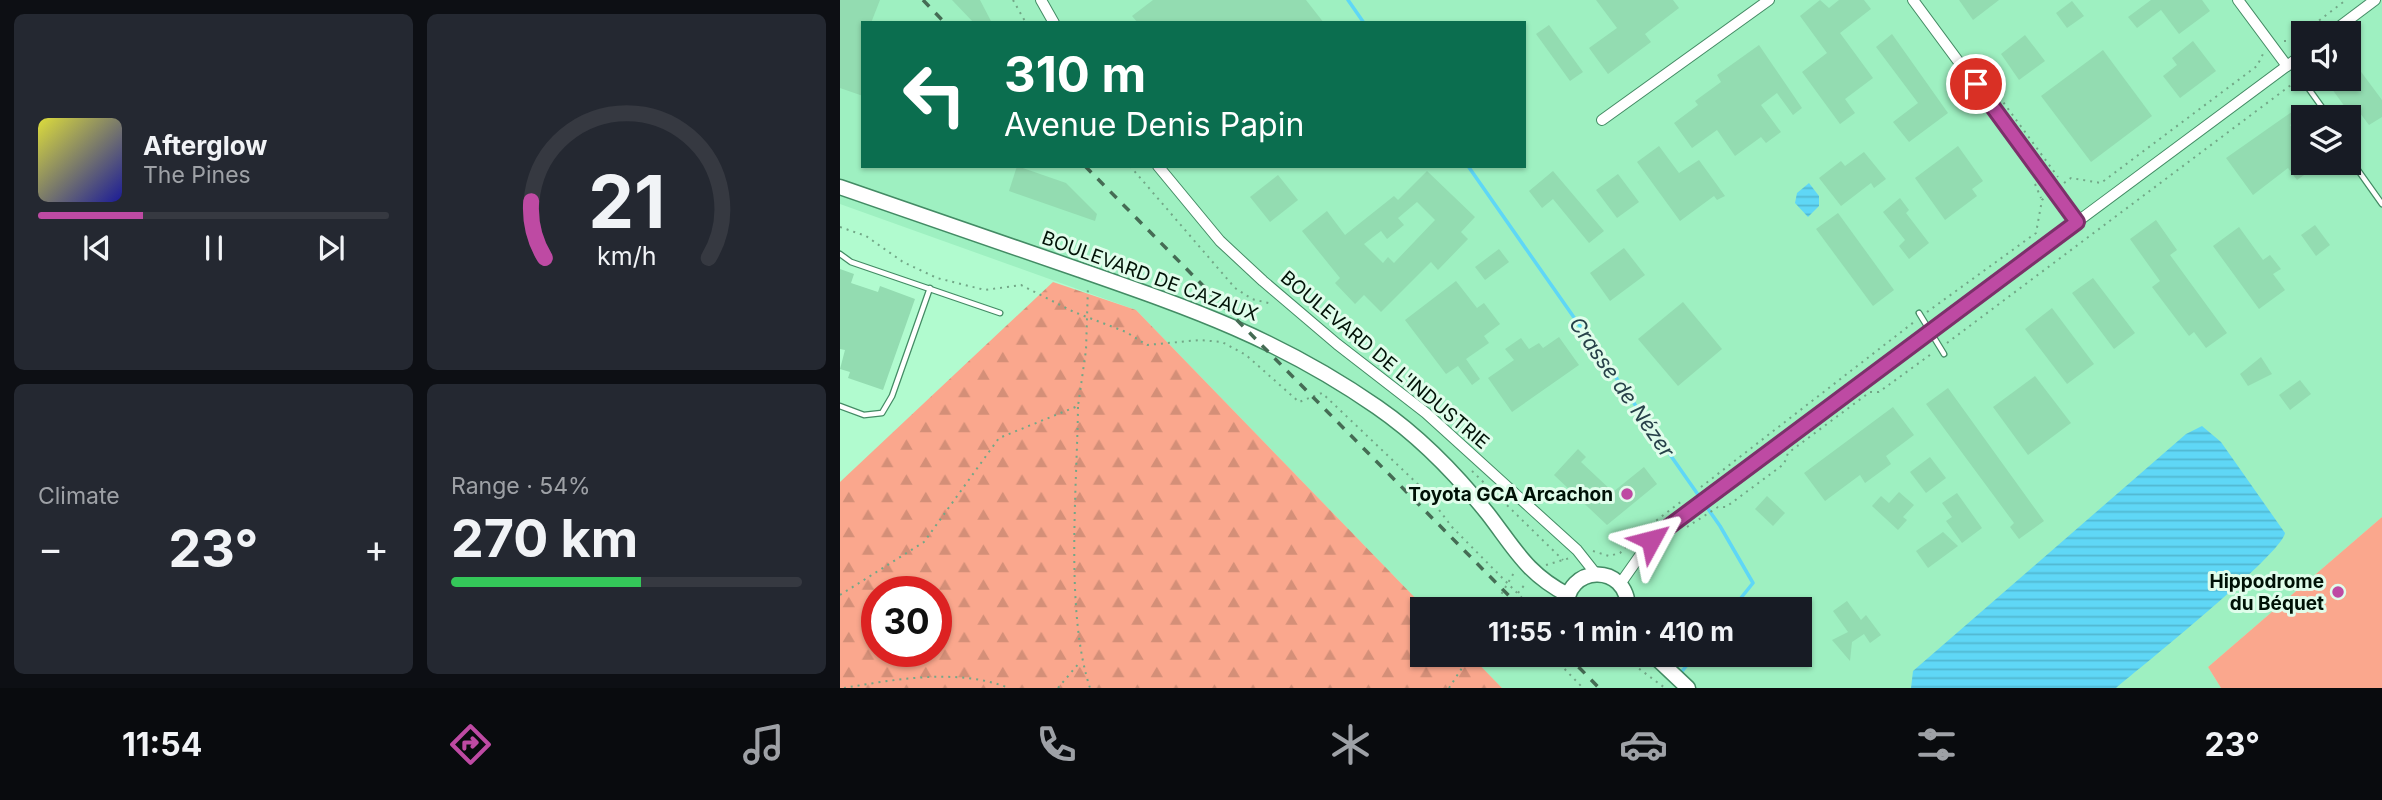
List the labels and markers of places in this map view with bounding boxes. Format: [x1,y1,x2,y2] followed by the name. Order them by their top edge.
[1946,54,2006,114] pin
[1408,483,1613,506] place label: Toyota GCA Arcachon
[1619,486,1635,502] marker: Toyota GCA Arcachon
[2209,570,2324,615] place label: Hippodrome du Béquet
[2330,584,2346,600] marker: Hippodrome du Béquet

